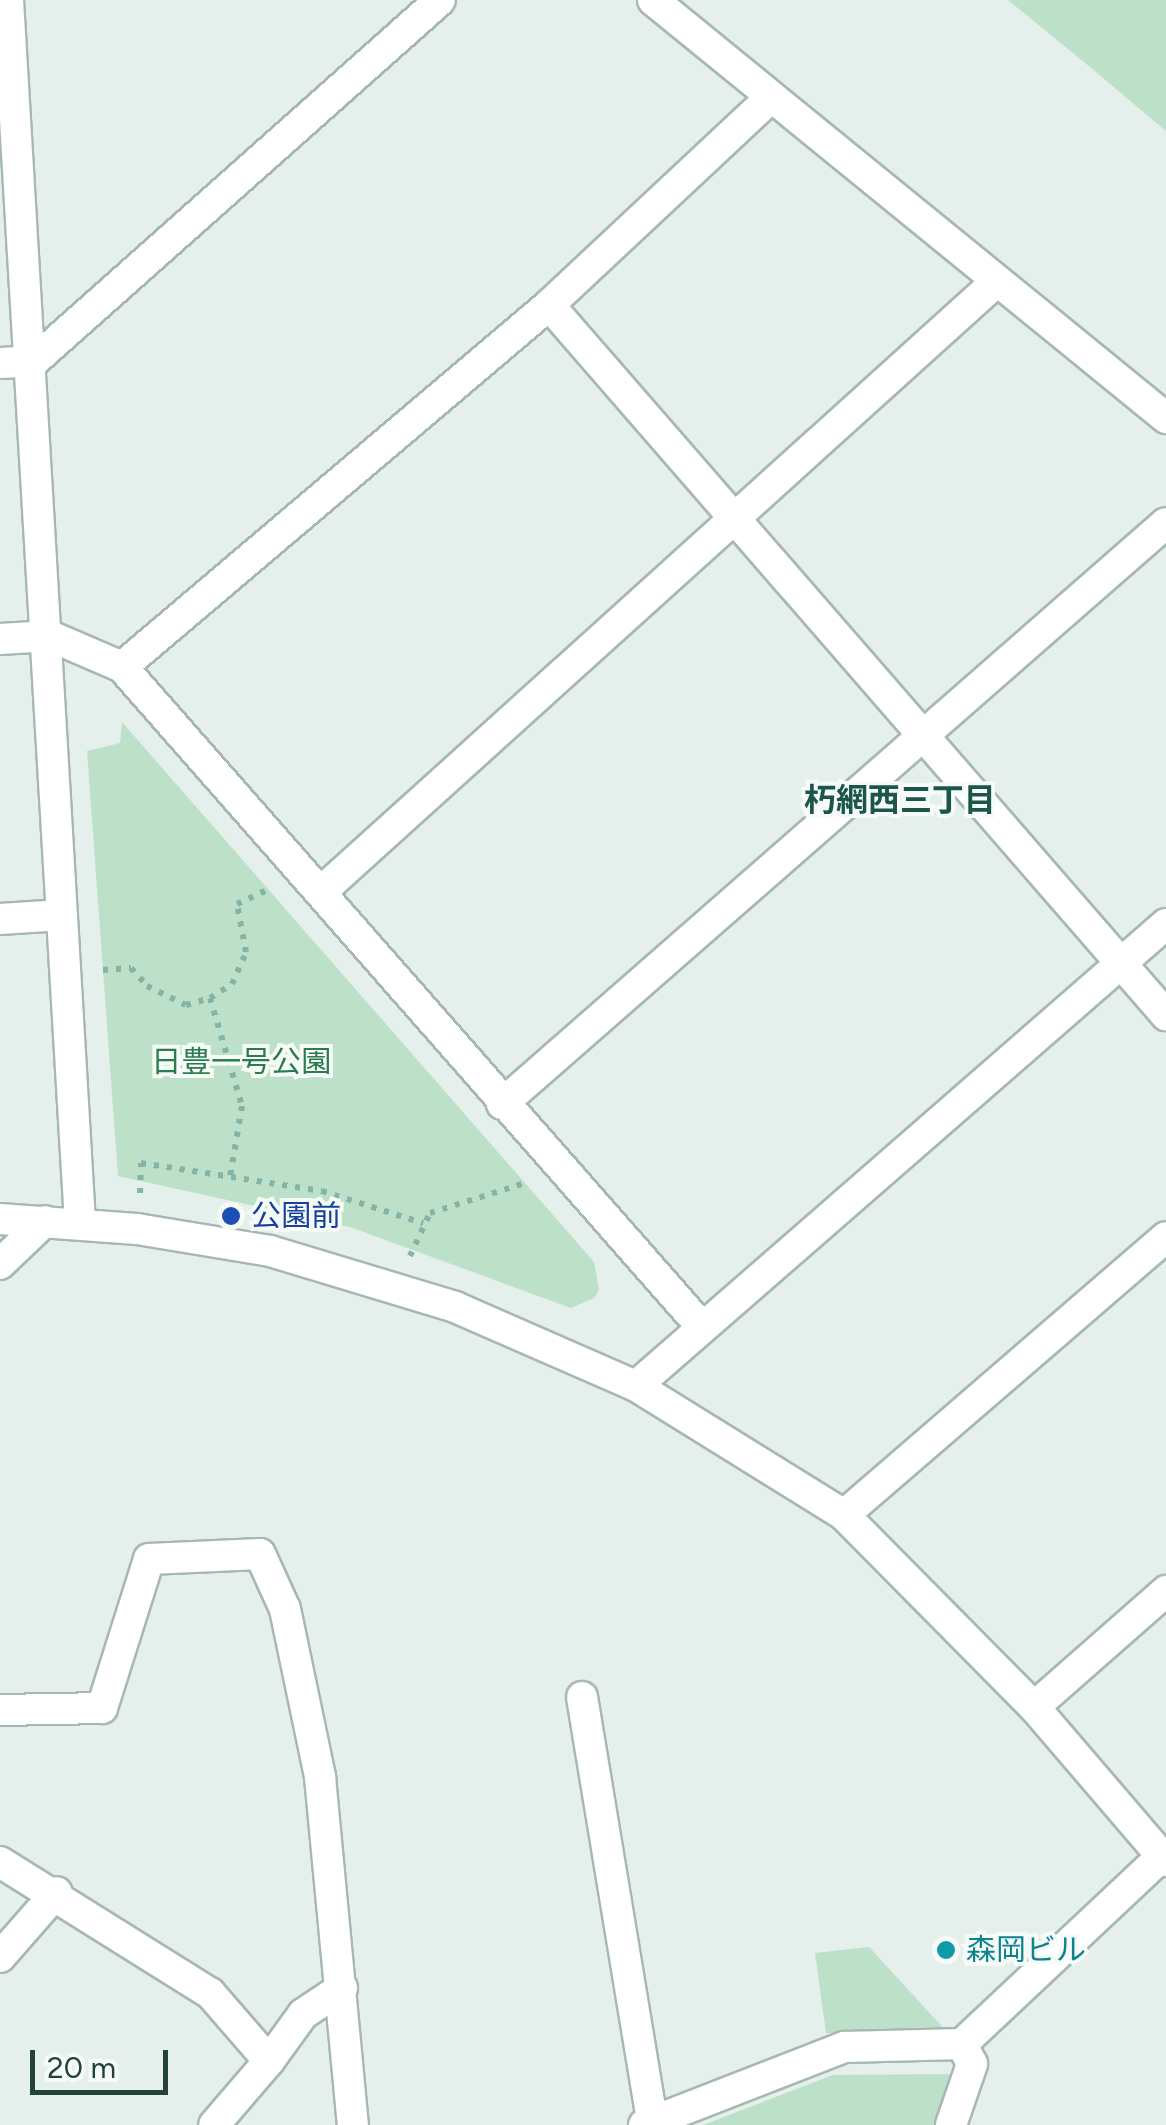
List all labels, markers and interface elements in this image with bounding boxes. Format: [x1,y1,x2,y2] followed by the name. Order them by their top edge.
[804,781,996,819] district label: 朽網西三丁目
[151,1044,331,1080] park label: 日豊一号公園
[251,1198,341,1234] place label: 公園前
[220,1205,242,1227] marker: 公園前
[966,1932,1086,1968] place label: 森岡ビル
[935,1939,957,1961] marker: 森岡ビル
[35,2030,172,2092] scale bar
[47,2049,116,2086] text: 20 m

